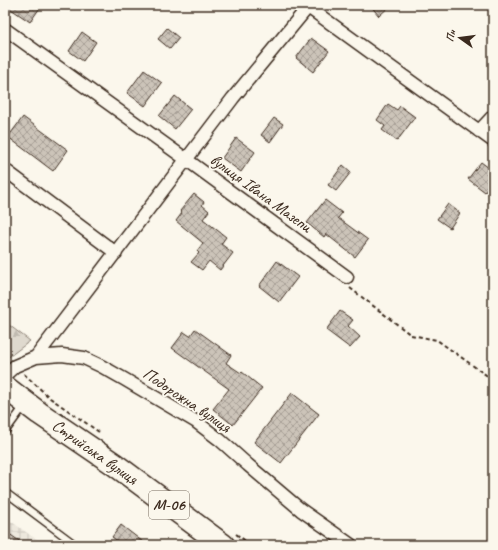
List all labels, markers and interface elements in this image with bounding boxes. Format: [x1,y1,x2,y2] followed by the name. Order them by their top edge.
[440,18,480,58] north arrow
[442,27,459,43] text: Пн
[206,149,317,238] street label: вулиця Івана Мазепи
[139,363,236,438] street label: Подорожна вулиця
[48,415,143,490] street label: Стрийська вулиця
[149,491,189,519] road number: М-06

